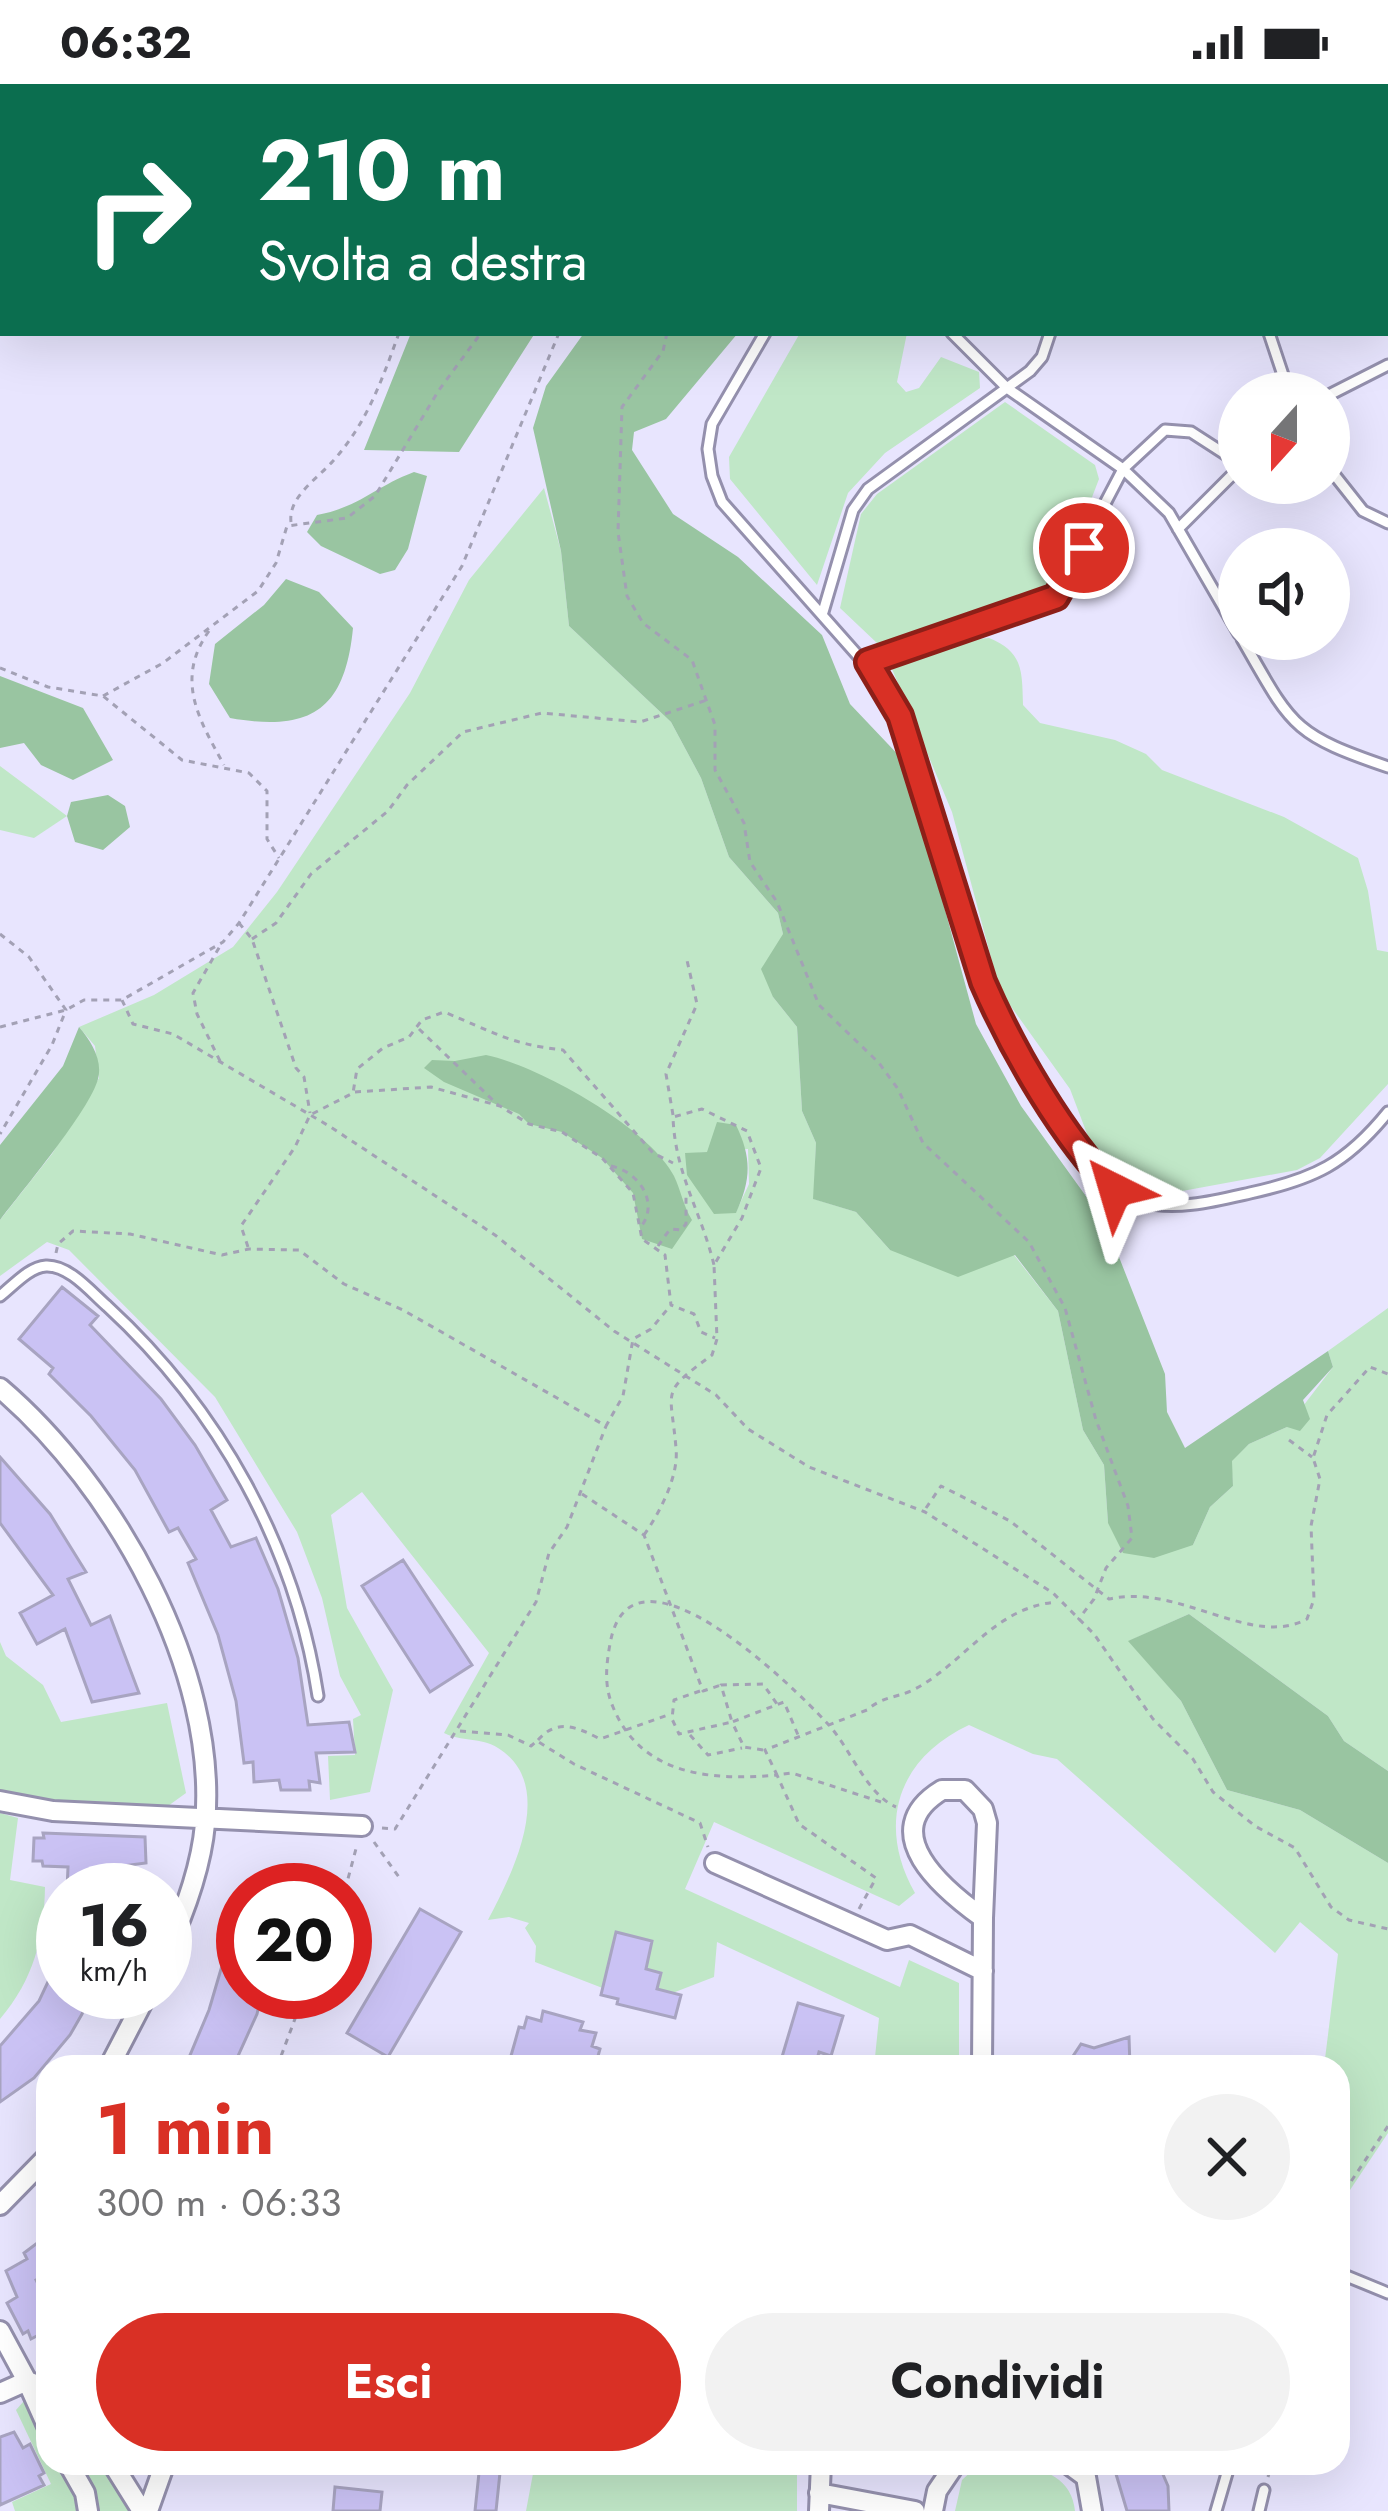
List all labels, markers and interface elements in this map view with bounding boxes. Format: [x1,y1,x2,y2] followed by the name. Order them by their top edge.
[60,10,192,75] text: 06:32
[258,110,506,232] text: 210 m
[60,132,216,288] icon: right
[258,222,588,300] text: Svolta a destra
[1218,372,1350,504] north arrow
[1218,372,1350,660] map controls
[1033,497,1135,599] pin
[1051,515,1117,581] icon: arrive
[1218,528,1350,660] button: sound
[1052,1127,1178,1253] position arrow
[216,1863,372,2019] speed limit sign: 20
[79,1882,149,1969] text: 16
[80,1949,148,1992] text: km/h
[96,2077,275,2181] text: 1 min
[1164,2094,1290,2220] button: close
[96,2174,341,2231] text: 300 m · 06:33
[96,2313,681,2451] button: Esci
[705,2313,1290,2451] button: Condividi

